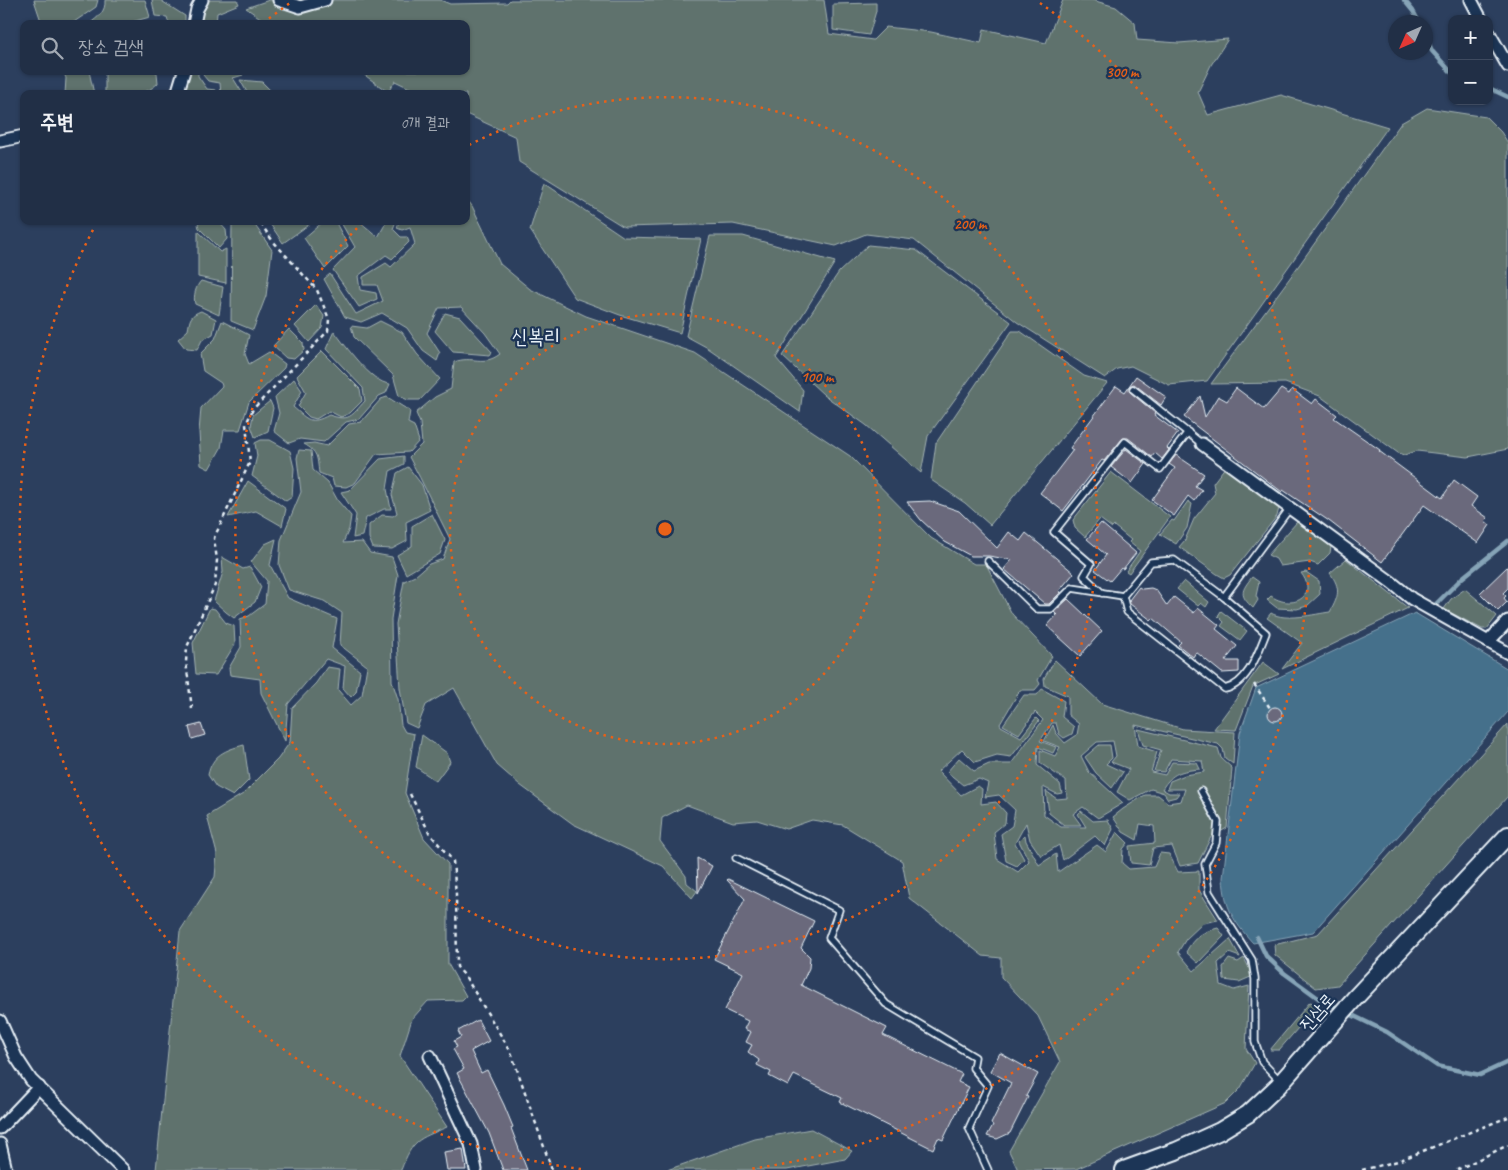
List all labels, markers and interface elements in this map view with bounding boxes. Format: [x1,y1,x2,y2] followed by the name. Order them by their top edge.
[1388,15,1433,60] north arrow
[1448,15,1493,105] map controls
[1448,15,1493,60] button: +
[20,20,470,75] search box
[38,34,66,62] icon: search
[78,35,144,59] text: 장소 검색
[1448,60,1493,105] button: −
[1106,63,1140,82] text: 300 m
[40,109,74,135] text: 주변
[400,113,450,133] text: 0개 결과
[954,215,988,234] text: 200 m
[512,324,560,349] district label: 신복리
[801,368,835,387] text: 100 m
[656,520,674,538] centre of rings
[1294,988,1340,1036] street label: 진삼로

